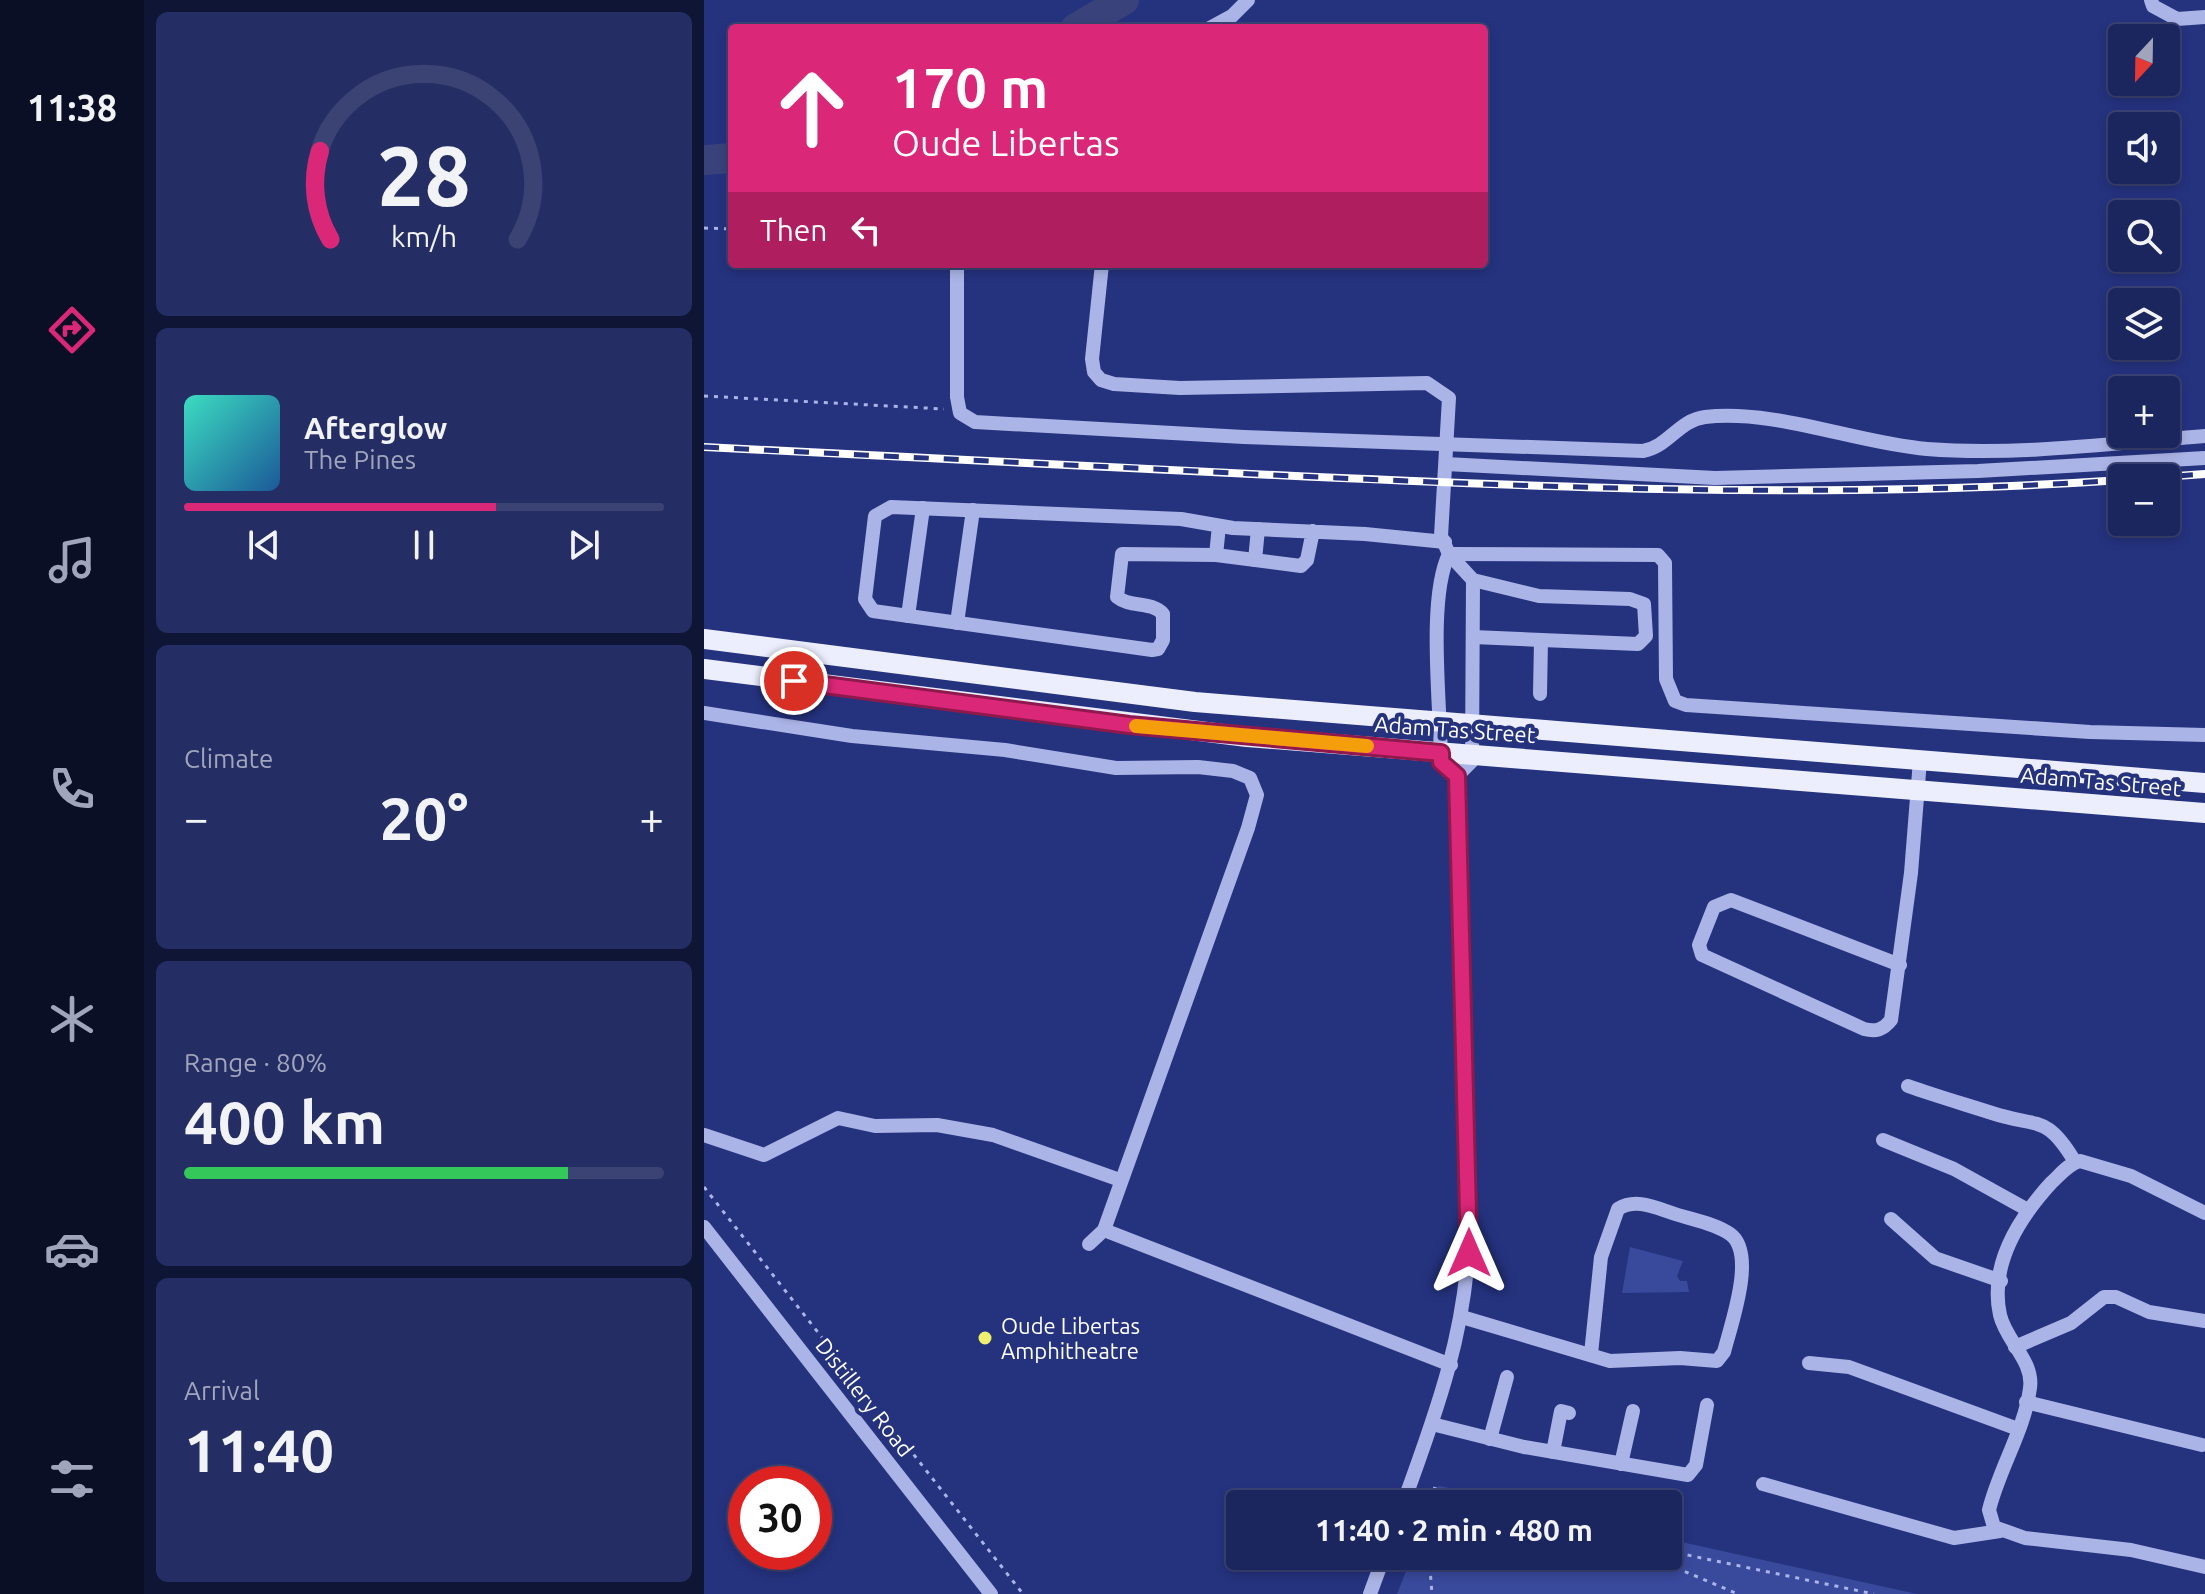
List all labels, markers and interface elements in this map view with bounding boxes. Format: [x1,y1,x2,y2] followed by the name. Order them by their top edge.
[2108,24,2180,96] north arrow
[2108,24,2180,536] map controls
[760,56,864,160] icon: ahead
[892,56,1048,119] text: 170 m
[27,87,117,128] text: 11:38
[2108,112,2180,184] button: sound
[892,122,1120,163] text: Oude Libertas
[377,128,471,222] text: 28
[2108,200,2180,272] button: search
[844,208,888,252] icon: left
[760,213,828,247] text: Then
[391,220,457,252] text: km/h
[2108,288,2180,360] button: layers
[44,302,100,358] icon: directions
[2108,376,2180,448] button: +
[304,411,447,445] text: Afterglow
[304,445,416,474] text: The Pines
[2108,464,2180,536] button: −
[242,523,286,567] icon: previous
[402,523,446,567] icon: pause
[562,523,606,567] icon: next
[44,532,100,588] icon: music
[760,647,828,715] pin
[772,659,816,703] icon: arrive
[1374,711,1537,747] street label: Adam Tas Street
[184,744,273,773] text: Climate
[44,761,100,817] icon: phone
[2020,762,2183,801] street label: Adam Tas Street
[380,784,468,851] text: 20°
[184,793,209,842] text: −
[639,793,664,842] text: +
[44,991,100,1047] icon: climate
[184,1048,327,1077] text: Range · 80%
[184,1088,385,1155] text: 400 km
[1427,1211,1511,1295] position arrow
[44,1221,100,1277] icon: car
[1001,1313,1140,1363] place label: Oude Libertas Amphitheatre
[976,1329,994,1347] marker: Oude Libertas Amphitheatre
[811,1333,919,1461] street label: Distillery Road
[184,1376,260,1405] text: Arrival
[184,1416,334,1483] text: 11:40
[44,1451,100,1507] icon: filters
[728,1466,832,1570] speed limit sign: 30
[1315,1513,1593,1547] text: 11:40 · 2 min · 480 m

